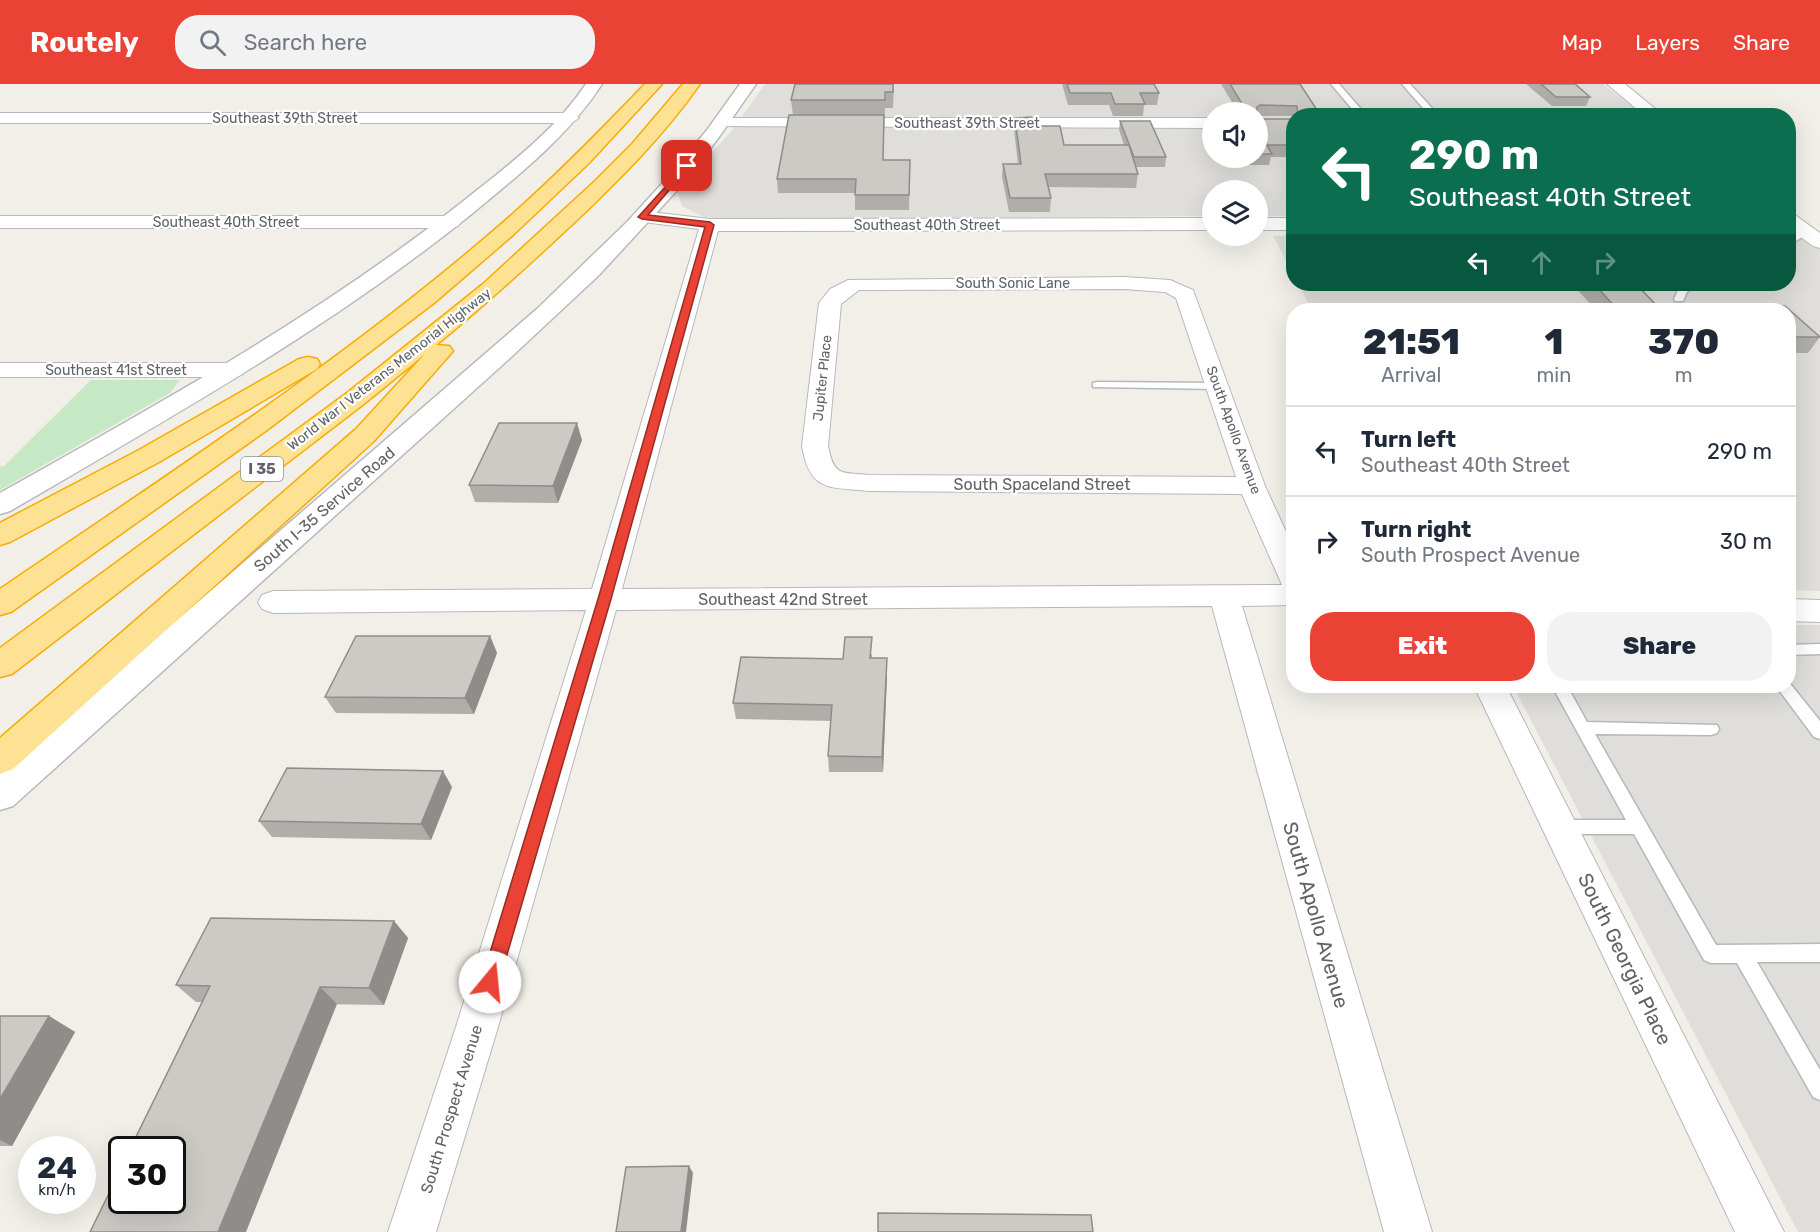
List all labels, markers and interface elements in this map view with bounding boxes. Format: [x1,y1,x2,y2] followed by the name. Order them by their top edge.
[175,15,595,69] search box
[30,26,139,59] text: Routely
[196,26,229,59] icon: search
[244,29,367,56] text: Search here
[1561,30,1602,55] text: Map
[1635,30,1700,55] text: Layers
[1733,30,1790,55] text: Share
[1202,102,1268,246] map controls
[1202,102,1268,168] button: sound
[212,110,358,127] street label: Southeast 39th Street
[894,115,1040,132] street label: Southeast 39th Street
[1409,130,1539,180] text: 290 m
[1310,132,1388,210] icon: left
[661,140,712,191] pin
[670,149,703,182] icon: arrive
[1202,180,1268,246] button: layers
[1409,181,1691,213] text: Southeast 40th Street
[153,214,300,231] street label: Southeast 40th Street
[854,217,1001,234] street label: Southeast 40th Street
[1462,246,1495,279] icon: left
[1525,246,1558,279] icon: ahead
[1588,246,1621,279] icon: right
[956,275,1070,292] street label: South Sonic Lane
[284,284,495,454] street label: World War I Veterans Memorial Highway
[1363,320,1460,363] text: 21:51
[1544,320,1563,363] text: 1
[1648,320,1719,363] text: 370
[810,334,835,422] street label: Jupiter Place
[45,362,187,379] street label: Southeast 41st Street
[1381,363,1441,387] text: Arrival
[1537,363,1571,387] text: min
[1675,363,1693,387] text: m
[1202,364,1265,497] street label: South Apollo Avenue
[1361,426,1456,453] text: Turn left
[1310,435,1343,468] icon: left
[1707,438,1772,465] text: 290 m
[250,443,399,576] street label: South I-35 Service Road
[1361,453,1570,477] text: Southeast 40th Street
[241,457,283,481] road number: I 35
[954,475,1130,494] street label: South Spaceland Street
[1361,516,1471,543] text: Turn right
[1310,525,1343,558] icon: right
[1720,528,1772,555] text: 30 m
[1361,543,1580,567] text: South Prospect Avenue
[698,590,868,609] street label: Southeast 42nd Street
[1310,612,1535,681] button: Exit
[1547,612,1772,681] button: Share
[1278,819,1354,1011] street label: South Apollo Avenue
[1573,869,1677,1049] street label: South Georgia Place
[458,950,522,1014] position arrow
[417,1022,486,1196] street label: South Prospect Avenue
[108,1136,186,1214] speed limit sign: 30
[37,1150,77,1186] text: 24
[38,1181,76,1199] text: km/h

